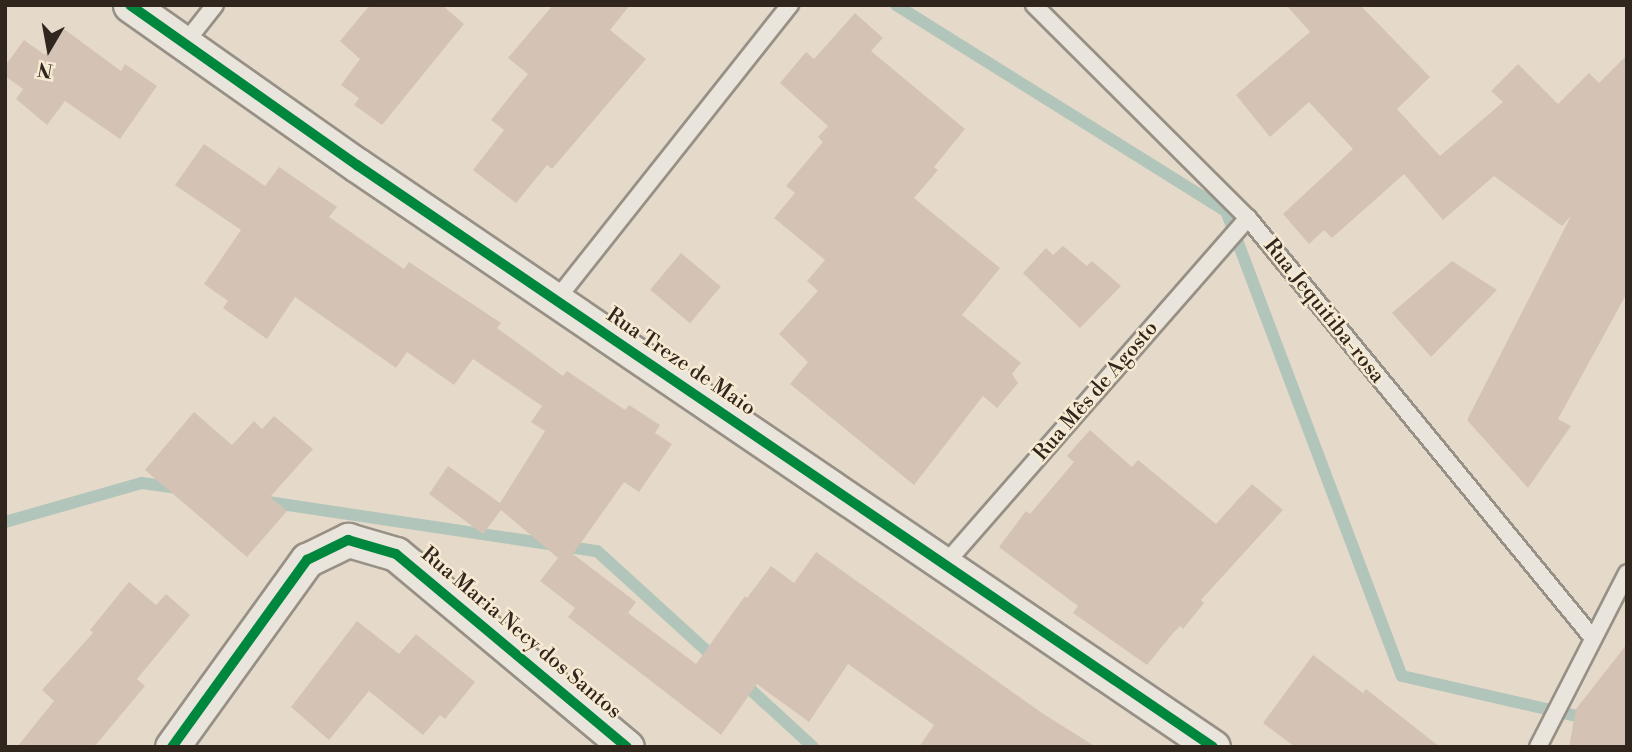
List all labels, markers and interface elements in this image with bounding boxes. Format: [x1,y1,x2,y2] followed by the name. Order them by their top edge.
[14,14,84,84] north arrow
[36,57,55,83] text: N
[1258,234,1390,388] street label: Rua Jequitiba-rosa
[602,303,760,421] street label: Rua Treze de Maio
[1028,316,1164,466] street label: Rua Mês de Agosto
[416,542,626,724] street label: Rua Maria Necy dos Santos

